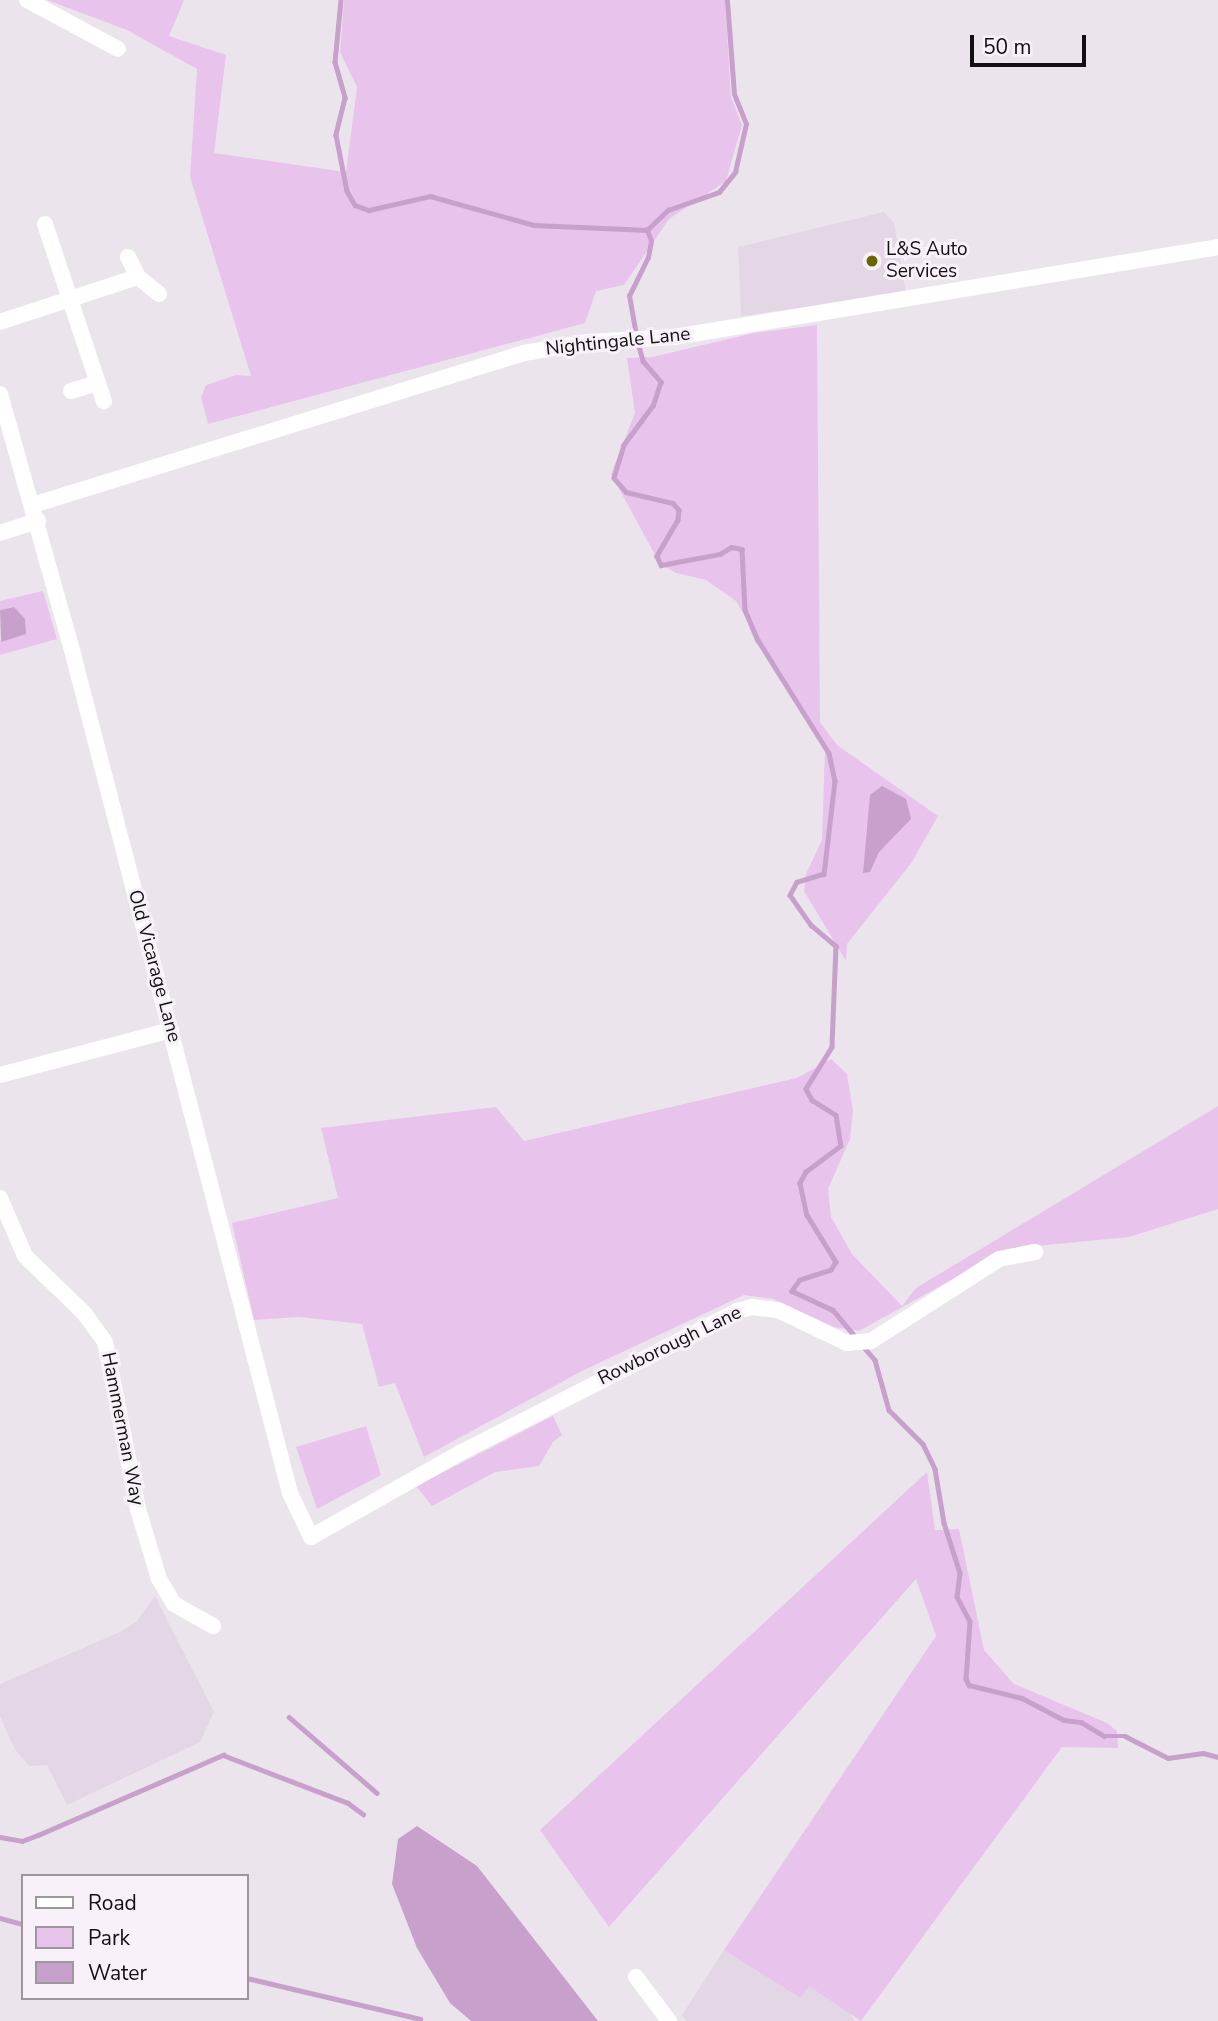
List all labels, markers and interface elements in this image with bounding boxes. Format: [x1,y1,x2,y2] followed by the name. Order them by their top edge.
[973,21,1088,65] scale bar
[983,33,1032,61] text: 50 m
[886,239,968,283] place label: L&S Auto Services
[864,253,880,269] marker: L&S Auto Services
[545,323,691,361] street label: Nightingale Lane
[123,887,185,1045] street label: Old Vicarage Lane
[595,1301,745,1391] street label: Rowborough Lane
[96,1350,148,1508] street label: Hammerman Way
[21,1874,248,2000] legend
[88,1889,137,1917] text: Road
[88,1924,130,1952] text: Park
[88,1959,147,1987] text: Water

